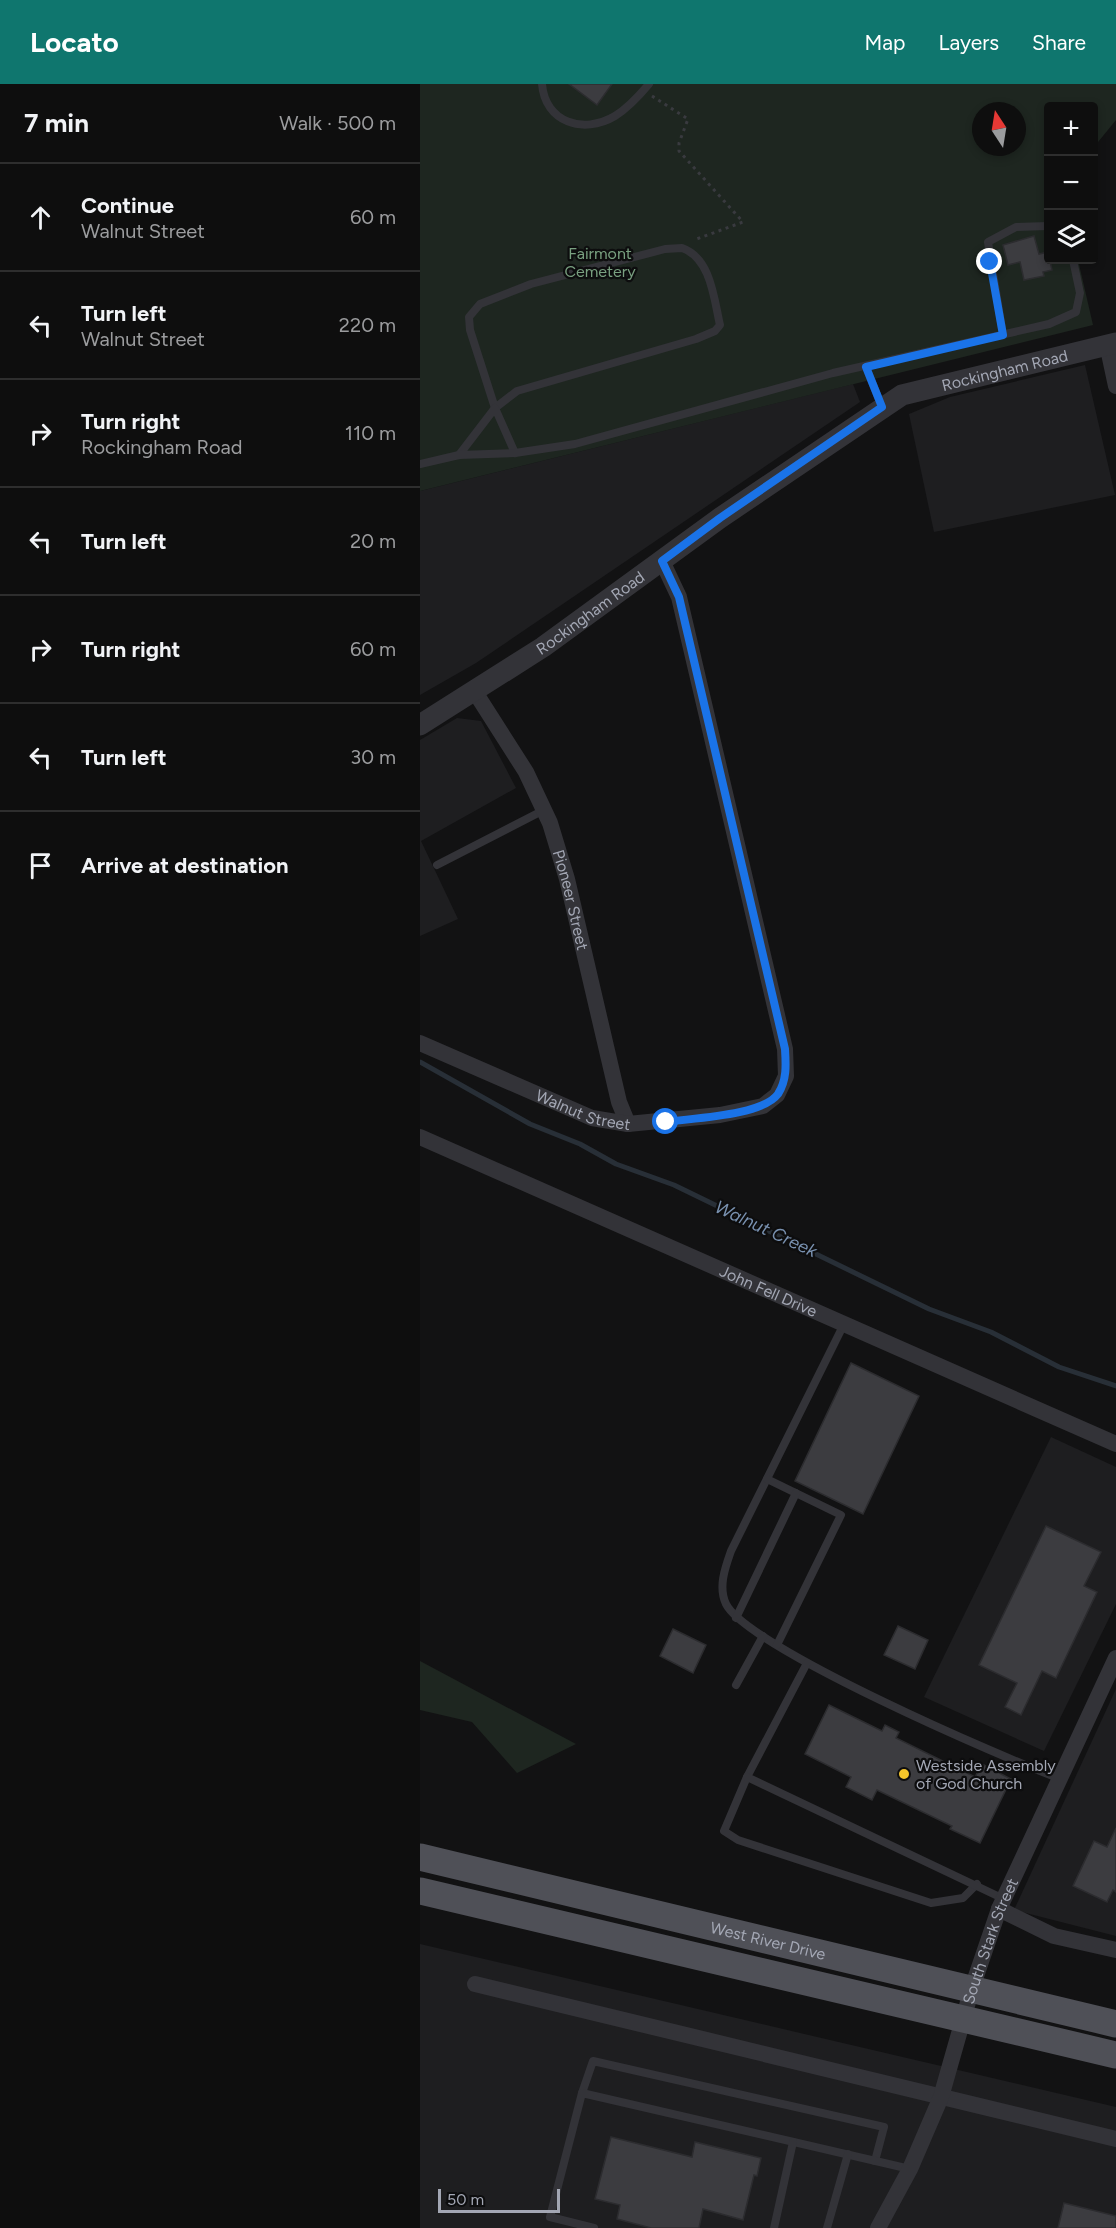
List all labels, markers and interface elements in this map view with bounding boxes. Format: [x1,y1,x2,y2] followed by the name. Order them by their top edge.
[30,25,119,59] text: Locato
[865,30,905,55] text: Map
[938,30,999,55] text: Layers
[1032,30,1086,55] text: Share
[972,102,1026,156] north arrow
[1044,102,1098,264] map controls
[1044,102,1098,156] button: +
[24,107,89,139] text: 7 min
[279,111,396,135] text: Walk · 500 m
[1044,156,1098,210] button: −
[81,192,174,219] text: Continue
[24,201,57,234] icon: ahead
[350,205,396,229] text: 60 m
[1044,210,1098,264] button: layers
[81,219,205,243] text: Walnut Street
[564,244,636,281] park label: Fairmont Cemetery
[976,248,1002,274] route end
[81,300,167,327] text: Turn left
[24,309,57,342] icon: left
[339,313,396,337] text: 220 m
[81,327,205,351] text: Walnut Street
[940,346,1070,395] street label: Rockingham Road
[81,408,180,435] text: Turn right
[24,417,57,450] icon: right
[345,421,396,445] text: 110 m
[81,435,243,459] text: Rockingham Road
[24,525,57,558] icon: left
[81,528,167,555] text: Turn left
[350,529,396,553] text: 20 m
[533,567,648,658] street label: Rockingham Road
[24,633,57,666] icon: right
[81,636,180,663] text: Turn right
[350,637,396,661] text: 60 m
[24,741,57,774] icon: left
[81,744,167,771] text: Turn left
[350,745,396,769] text: 30 m
[549,847,593,952] street label: Pioneer Street
[24,849,57,882] icon: arrive
[81,852,289,879] text: Arrive at destination
[533,1085,632,1134] street label: Walnut Street
[652,1108,678,1134] route start
[711,1196,822,1263] water label: Walnut Creek
[717,1261,821,1321] street label: John Fell Drive
[916,1756,1056,1793] place label: Westside Assembly of God Church
[897,1767,911,1781] marker: Westside Assembly of God Church
[958,1875,1022,2006] street label: South Stark Street
[709,1918,828,1964] street label: West River Drive
[438,2186,560,2214] scale bar
[447,2190,484,2209] text: 50 m

